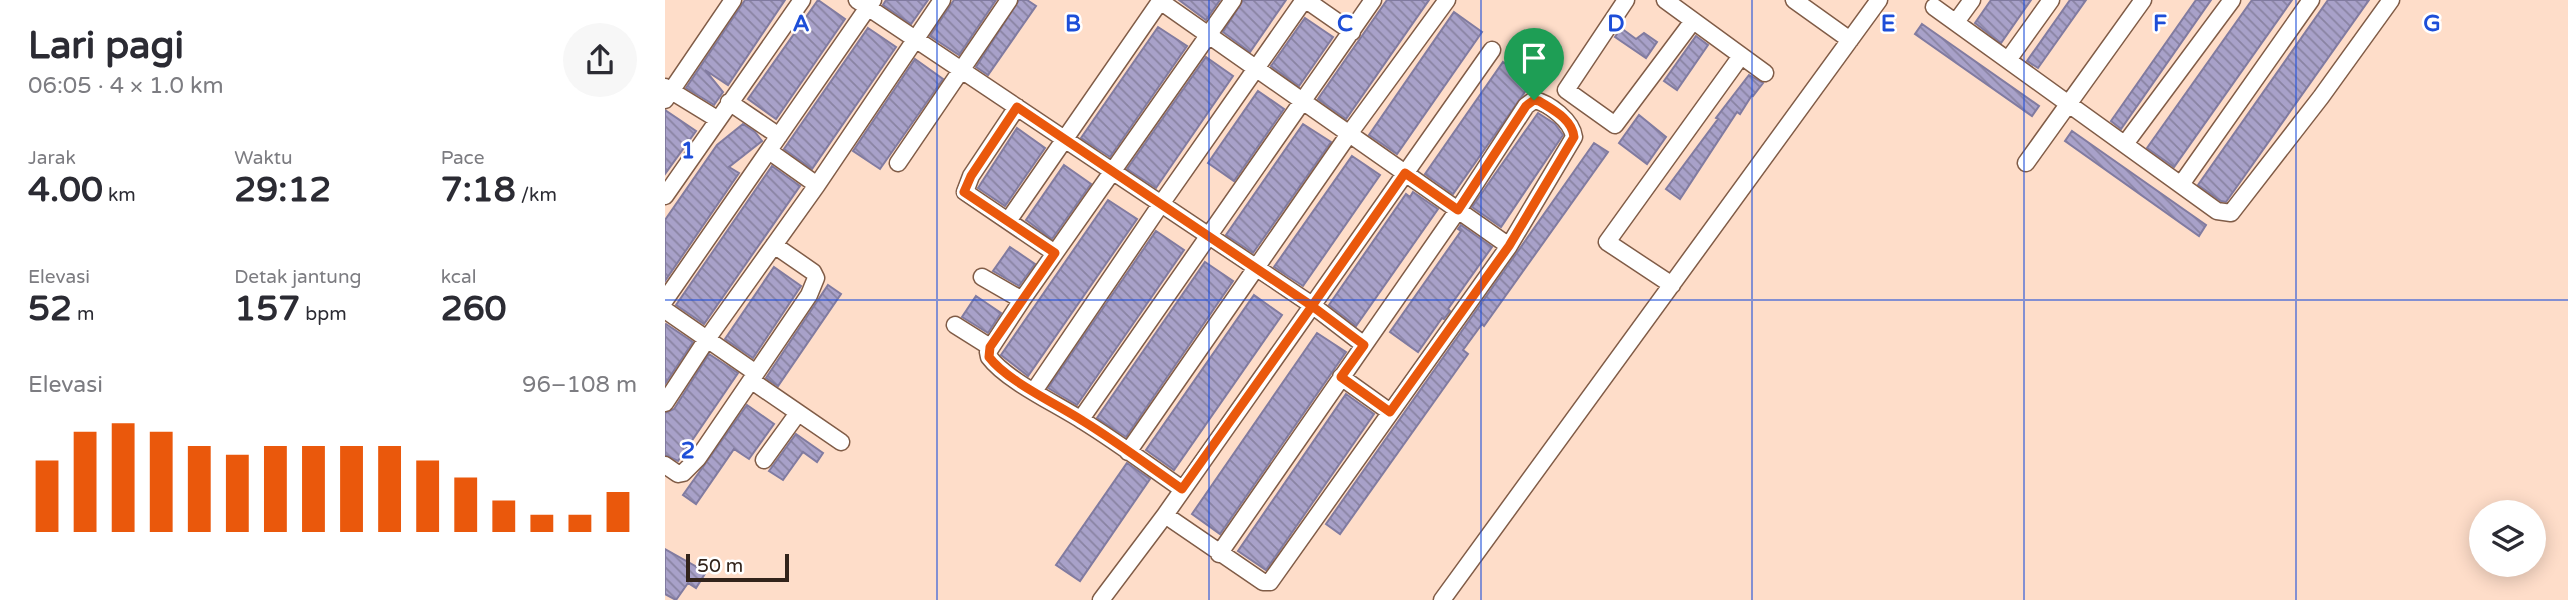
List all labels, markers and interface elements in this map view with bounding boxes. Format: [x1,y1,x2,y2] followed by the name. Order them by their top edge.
[792,10,810,38] text: A
[1065,10,1081,38] text: B
[1337,10,1353,38] text: C
[1607,10,1625,38] text: D
[1881,10,1895,38] text: E
[2153,10,2167,38] text: F
[2423,10,2441,38] text: G
[28,23,184,69] text: Lari pagi
[563,23,637,97] button: share
[1504,28,1564,100] pin
[1515,39,1553,77] icon: arrive
[28,72,224,100] text: 06:05 · 4 × 1.0 km
[681,137,695,165] text: 1
[28,147,76,169] text: Jarak
[234,147,293,169] text: Waktu
[441,147,484,169] text: Pace
[28,169,103,211] text: 4.00
[234,169,331,211] text: 29:12
[441,169,516,211] text: 7:18
[103,184,136,206] text: km
[516,184,557,206] text: /km
[28,266,90,288] text: Elevasi
[234,266,361,288] text: Detak jantung
[441,266,476,288] text: kcal
[28,288,72,330] text: 52
[234,288,300,330] text: 157
[441,288,507,330] text: 260
[72,303,94,325] text: m
[300,303,347,325] text: bpm
[28,371,103,399] text: Elevasi
[522,371,637,399] text: 96–108 m
[681,437,695,465] text: 2
[2469,500,2546,577] map controls
[2469,500,2546,577] button: layers
[686,551,789,583] scale bar
[697,555,743,577] text: 50 m

